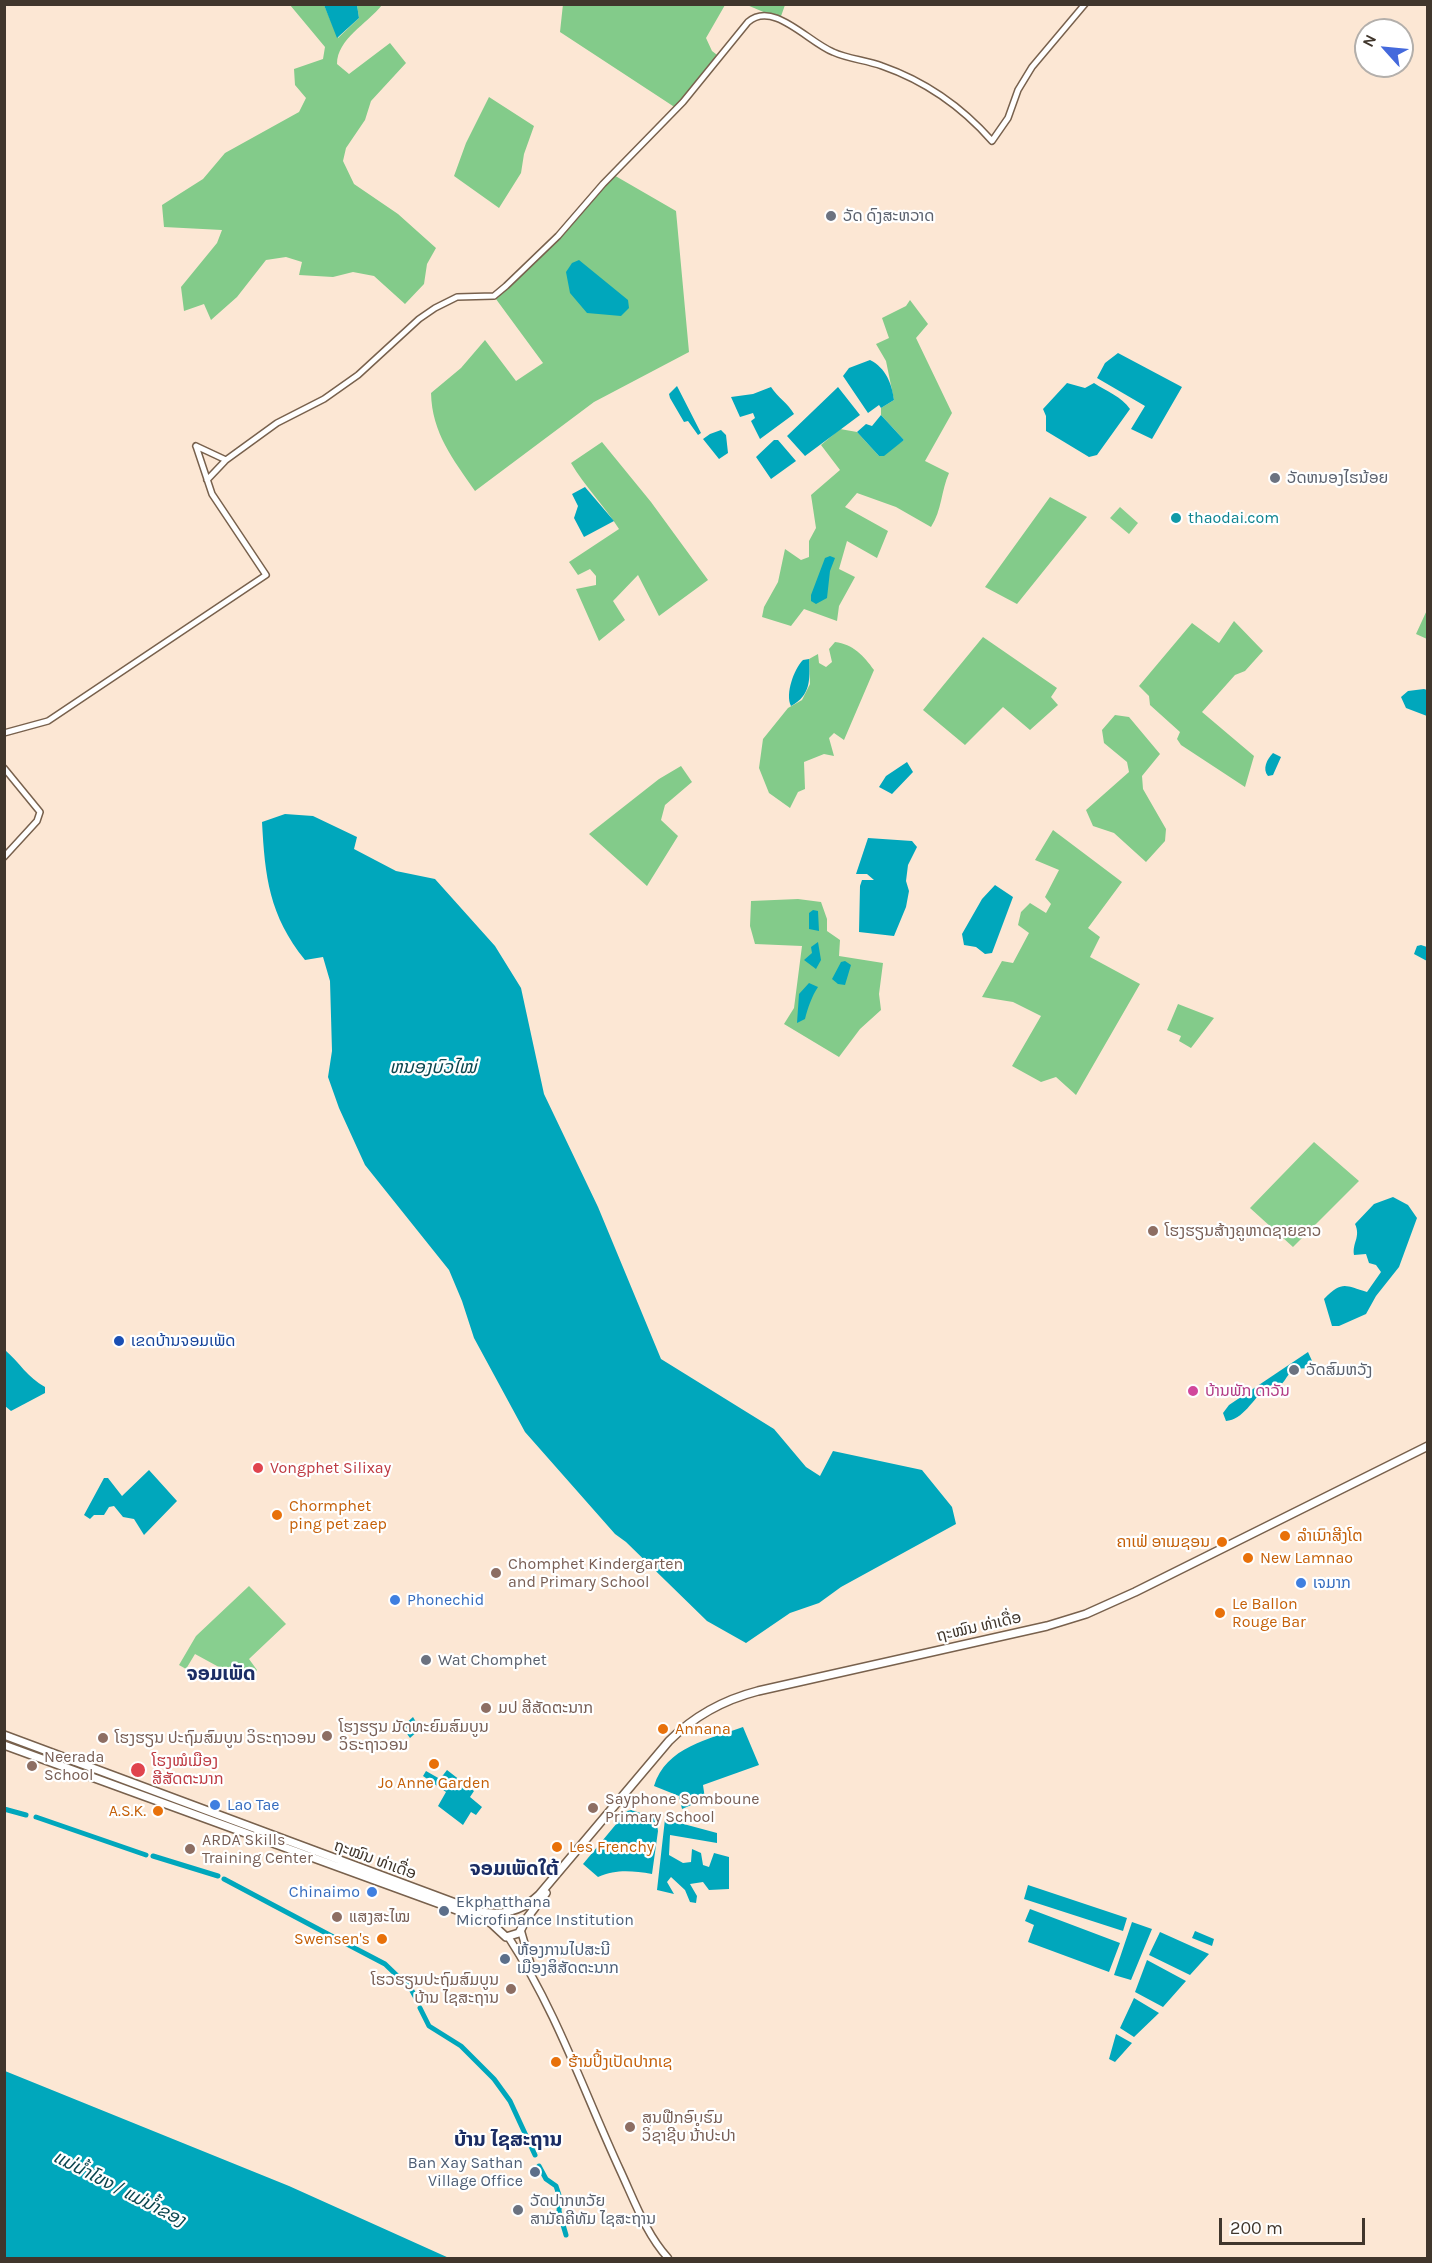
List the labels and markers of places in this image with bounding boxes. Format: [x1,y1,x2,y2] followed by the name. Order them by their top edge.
[843,206,934,226] place label: ວັດ ດົງສະຫວາດ
[824,209,838,223] marker: ວັດ ດົງສະຫວາດ
[1287,468,1388,488] place label: ວັດຫນອງໄຮນ້ອຍ
[1268,471,1282,485] marker: ວັດຫນອງໄຮນ້ອຍ
[1188,508,1279,528] place label: thaodai.com
[1169,511,1183,525] marker: thaodai.com
[1165,1221,1321,1241] place label: ໂຮງຮຽນສ້າງຄູຫາດຊາຍຂາວ
[1146,1224,1160,1238] marker: ໂຮງຮຽນສ້າງຄູຫາດຊາຍຂາວ
[131,1331,236,1351] place label: ເຂດບ້ານຈອມເພັດ
[112,1334,126,1348] marker: ເຂດບ້ານຈອມເພັດ
[1306,1360,1372,1380] place label: ວັດສົມຫວັງ
[1287,1363,1301,1377] marker: ວັດສົມຫວັງ
[1205,1381,1290,1401] place label: ບ້ານພັກ ດາວັນ
[1186,1384,1200,1398] marker: ບ້ານພັກ ດາວັນ
[270,1458,391,1478] place label: Vongphet Silixay
[251,1461,265,1475] marker: Vongphet Silixay
[289,1496,387,1534] place label: Chormphet ping pet zaep
[270,1508,284,1522] marker: Chormphet ping pet zaep
[1297,1526,1363,1546] place label: ລຳເນົາສີງໂຕ
[1278,1529,1292,1543] marker: ລຳເນົາສີງໂຕ
[1116,1532,1210,1552] place label: ຄາເຟ່ ອາເມຊອນ
[1215,1535,1229,1549] marker: ຄາເຟ່ ອາເມຊອນ
[1260,1548,1353,1568] place label: New Lamnao
[1241,1551,1255,1565] marker: New Lamnao
[508,1554,683,1592] place label: Chomphet Kindergarten and Primary School
[489,1566,503,1580] marker: Chomphet Kindergarten and Primary School
[1313,1573,1351,1593] place label: ເຈມາກ
[1294,1576,1308,1590] marker: ເຈມາກ
[407,1590,484,1610] place label: Phonechid
[388,1593,402,1607] marker: Phonechid
[1232,1594,1306,1632] place label: Le Ballon Rouge Bar
[1213,1606,1227,1620] marker: Le Ballon Rouge Bar
[438,1650,547,1670] place label: Wat Chomphet
[419,1653,433,1667] marker: Wat Chomphet
[498,1698,593,1718] place label: ມປ ສີສັດຕະນາກ
[479,1701,493,1715] marker: ມປ ສີສັດຕະນາກ
[339,1717,489,1755] place label: ໂຮງຮຽນ ມັດທະຍົມສົມບູນ ວິຣະຖາວອນ
[675,1719,731,1739] place label: Annana
[656,1722,670,1736] marker: Annana
[115,1728,316,1748] place label: ໂຮງຮຽນ ປະຖົມສົມບູນ ວິຣະຖາວອນ
[320,1729,334,1743] marker: ໂຮງຮຽນ ມັດທະຍົມສົມບູນ ວິຣະຖາວອນ
[96,1731,110,1745] marker: ໂຮງຮຽນ ປະຖົມສົມບູນ ວິຣະຖາວອນ
[44,1747,104,1785] place label: Neerada School
[152,1751,224,1789] place label: ໂຮງໝໍເມືອງ ສີສັດຕະນາກ
[427,1757,441,1771] marker: Jo Anne Garden
[25,1759,39,1773] marker: Neerada School
[129,1761,147,1779] marker: ໂຮງໝໍເມືອງ ສີສັດຕະນາກ
[378,1773,490,1793] place label: Jo Anne Garden
[605,1789,760,1827] place label: Sayphone Somboune Primary School
[227,1795,279,1815] place label: Lao Tae
[208,1798,222,1812] marker: Lao Tae
[109,1801,146,1821] place label: A.S.K.
[586,1801,600,1815] marker: Sayphone Somboune Primary School
[151,1804,165,1818] marker: A.S.K.
[202,1830,313,1868] place label: ARDA Skills Training Center
[569,1837,654,1857] place label: Les Frenchy
[550,1840,564,1854] marker: Les Frenchy
[183,1842,197,1856] marker: ARDA Skills Training Center
[289,1882,360,1902] place label: Chinaimo
[365,1885,379,1899] marker: Chinaimo
[456,1892,634,1930] place label: Ekphatthana Microfinance Institution
[437,1904,451,1918] marker: Ekphatthana Microfinance Institution
[349,1907,410,1927] place label: ແສງສະໄໝ
[330,1910,344,1924] marker: ແສງສະໄໝ
[294,1929,370,1949] place label: Swensen's
[375,1932,389,1946] marker: Swensen's
[517,1940,619,1978] place label: ຫ້ອງການໄປສະນີ ເມືອງສິສັດຕະນາກ
[498,1952,512,1966] marker: ຫ້ອງການໄປສະນີ ເມືອງສິສັດຕະນາກ
[371,1970,499,2008] place label: ໂຮວຮຽນປະຖົມສົມບູນ ບ້ານ ໄຊສະຖານ
[504,1982,518,1996] marker: ໂຮວຮຽນປະຖົມສົມບູນ ບ້ານ ໄຊສະຖານ
[568,2052,672,2072] place label: ຮ້ານປິ້ງເປັດປາກເຊ
[549,2055,563,2069] marker: ຮ້ານປິ້ງເປັດປາກເຊ
[642,2108,736,2146] place label: ສູນຟືກອົບຮົມ ວິຊາຊີບ ນ້ໍາປະປາ
[623,2120,637,2134] marker: ສູນຟືກອົບຮົມ ວິຊາຊີບ ນ້ໍາປະປາ
[408,2153,523,2191] place label: Ban Xay Sathan Village Office
[528,2165,542,2179] marker: Ban Xay Sathan Village Office
[530,2191,656,2229] place label: ວັດປາກຫວັຍ ສາມັຄຄີທັມ ໄຊສະຖານ
[511,2203,525,2217] marker: ວັດປາກຫວັຍ ສາມັຄຄີທັມ ໄຊສະຖານ

